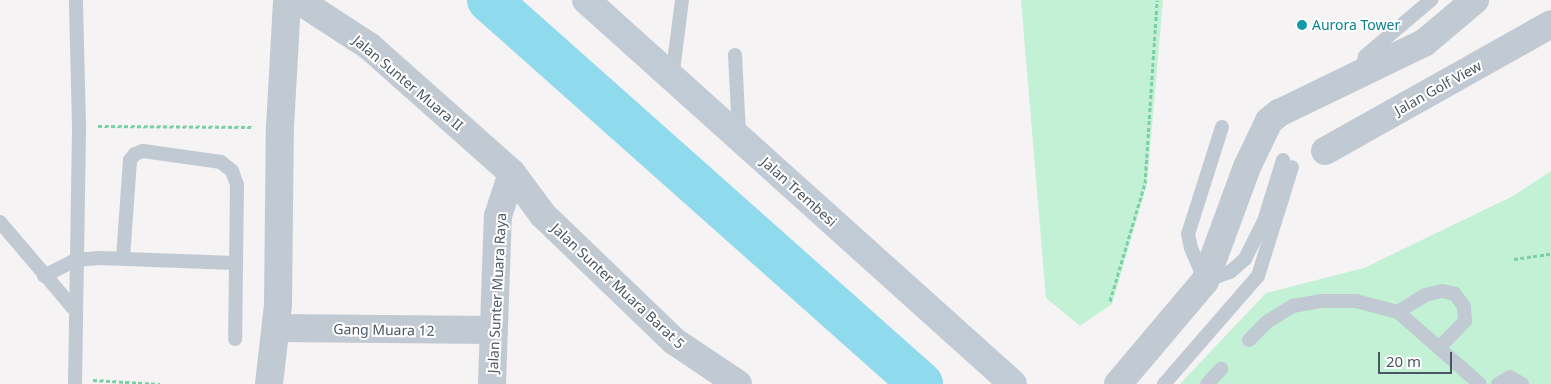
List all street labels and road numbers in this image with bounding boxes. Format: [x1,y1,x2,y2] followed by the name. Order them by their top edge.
[350,32,466,134] street label: Jalan Sunter Muara II
[1392,57,1484,119] street label: Jalan Golf View
[758,154,840,230] street label: Jalan Trembesi
[484,212,510,374] street label: Jalan Sunter Muara Raya
[548,220,688,352] street label: Jalan Sunter Muara Barat 5
[333,321,435,339] street label: Gang Muara 12

